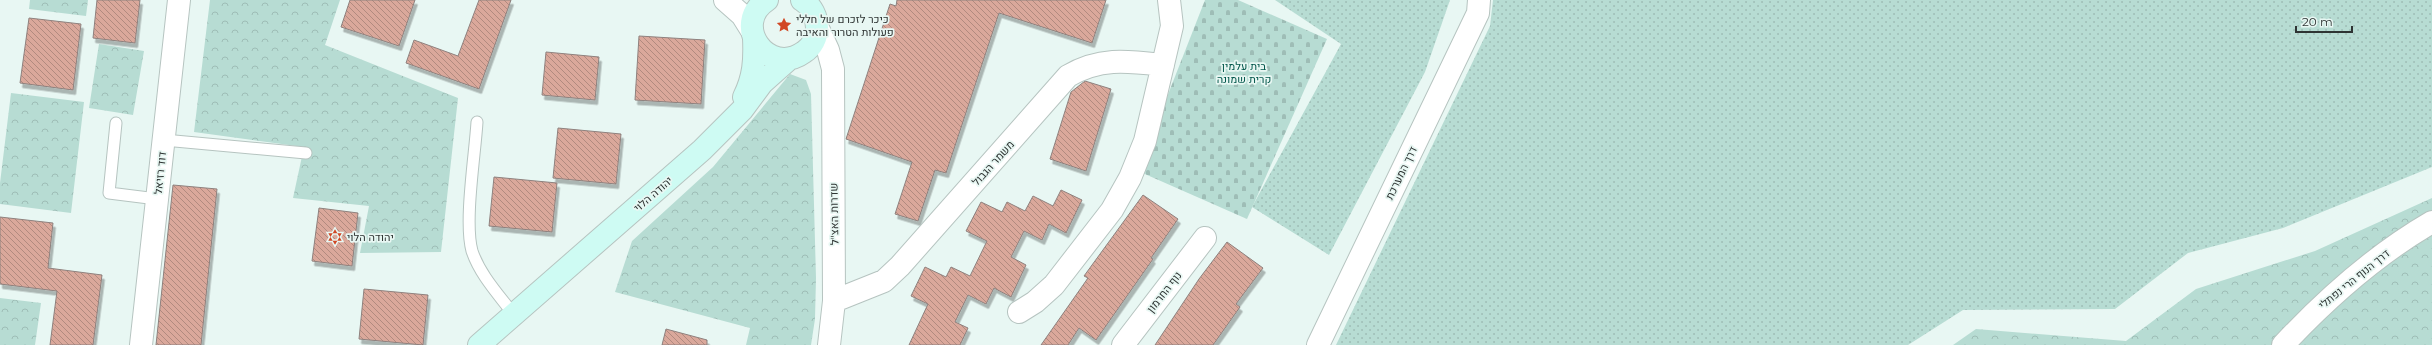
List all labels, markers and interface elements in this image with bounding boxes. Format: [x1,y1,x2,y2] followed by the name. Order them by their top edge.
[2296,8,2352,34] scale bar
[796,12,894,39] place label: כיכר לזכרם של חללי פעולות הטרור והאיבה
[2302,14,2333,29] text: 20 m
[775,16,793,34] place icon: כיכר לזכרם של חללי פעולות הטרור והאיבה
[1217,59,1271,86] park label: בית עלמין קרית שמונה
[969,137,1017,189] street label: משמר הגבול
[1382,144,1420,202] street label: דרך המערכת
[151,151,169,195] street label: דוד רזיאל
[631,173,675,215] street label: יהודה הלוי
[826,183,842,245] street label: שדרות האצ"ל
[326,228,344,246] synagogue icon: יהודה הלוי
[347,230,394,244] place label: יהודה הלוי
[2316,246,2393,312] street label: דרך הנוף הרי נפתלי
[1144,269,1184,315] street label: נוף החרמון

